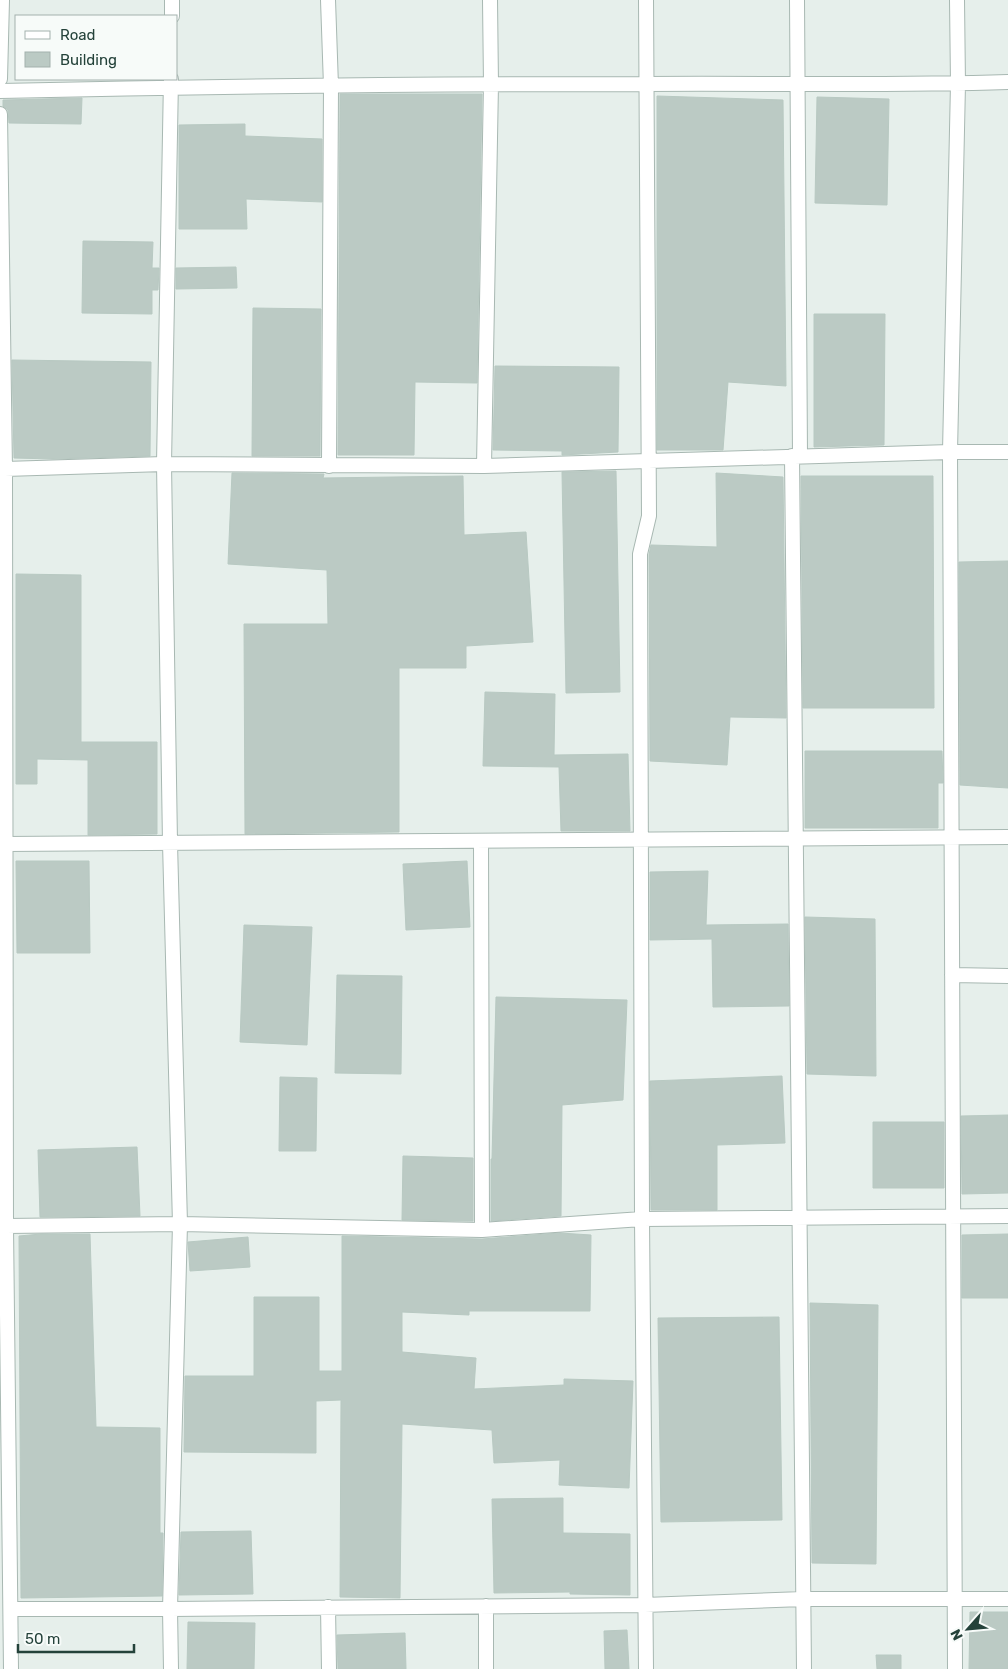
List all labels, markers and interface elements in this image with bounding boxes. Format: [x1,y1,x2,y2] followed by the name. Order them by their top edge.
[15,15,178,80] legend
[60,26,96,44] text: Road
[60,51,117,69] text: Building
[943,1604,993,1654] north arrow
[18,1622,134,1654] scale bar
[947,1626,967,1643] text: N
[25,1630,60,1648] text: 50 m

